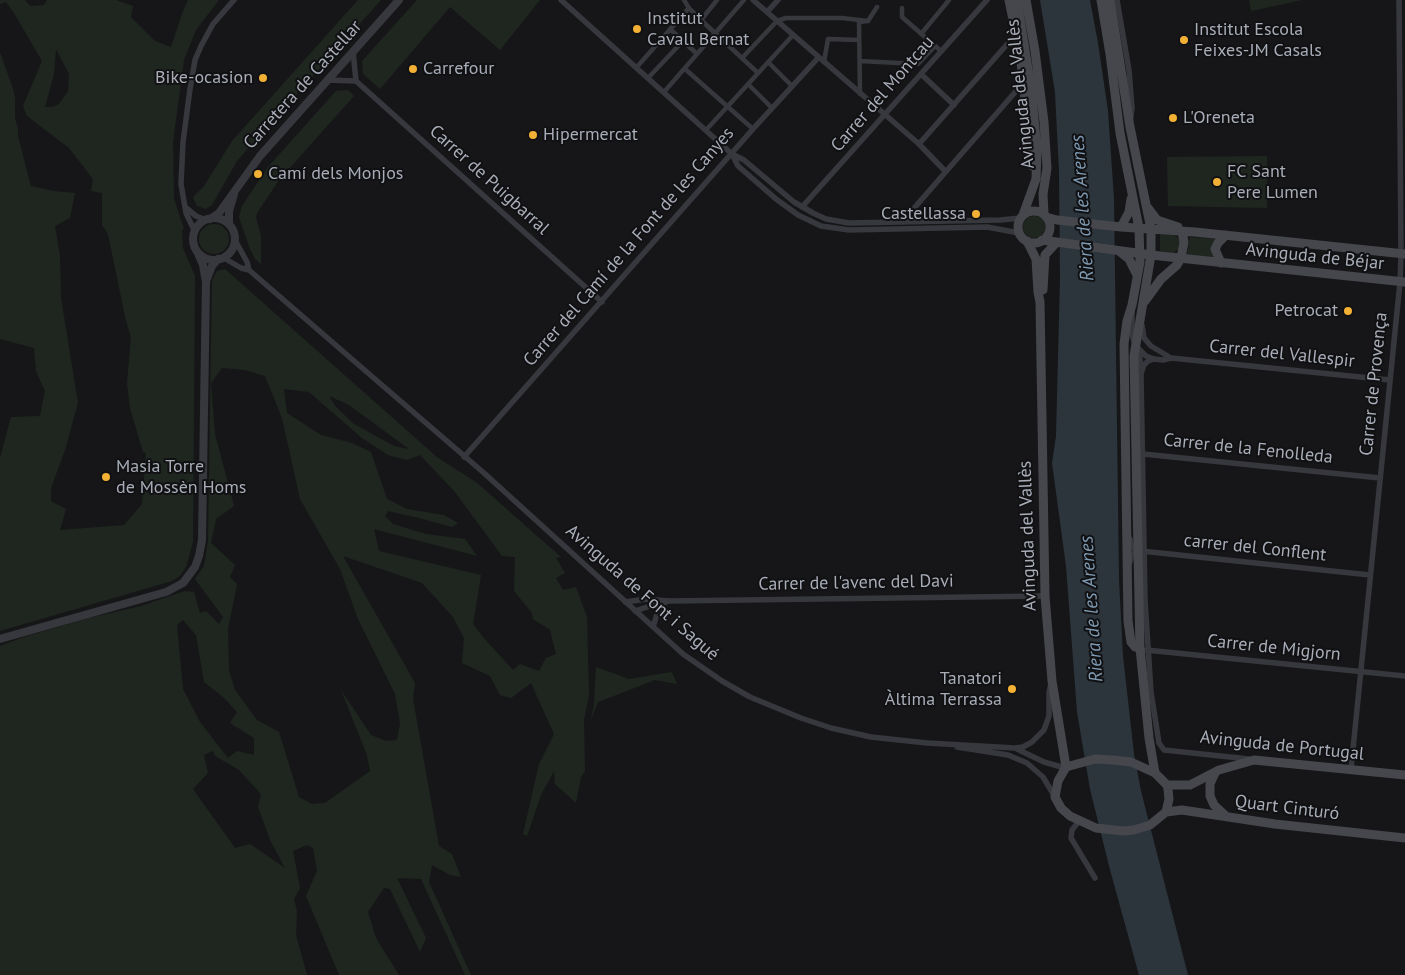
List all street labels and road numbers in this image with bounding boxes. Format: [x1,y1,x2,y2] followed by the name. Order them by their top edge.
[239,16,367,154] street label: Carretera de Castellar
[1002,18,1040,170] street label: Avinguda del Vallès
[827,32,939,156] street label: Carrer del Montcau
[425,121,553,239] street label: Carrer de Puigbarral
[519,123,739,371] street label: Carrer del Camí de la Font de les Canyes
[1245,239,1385,275] street label: Avinguda de Béjar
[1356,311,1392,457] street label: Carrer de Provença
[1208,336,1356,372] street label: Carrer del Vallespir
[1162,429,1334,469] street label: Carrer de la Fenolleda
[1015,460,1041,612] street label: Avinguda del Vallès
[561,521,723,665] street label: Avinguda de Font i Sagué
[1183,530,1327,566] street label: carrer del Conflent
[758,570,954,596] street label: Carrer de l'avenc del Davi
[1206,630,1342,666] street label: Carrer de Migjorn
[1199,727,1365,765] street label: Avinguda de Portugal
[1234,791,1340,825] street label: Quart Cinturó

